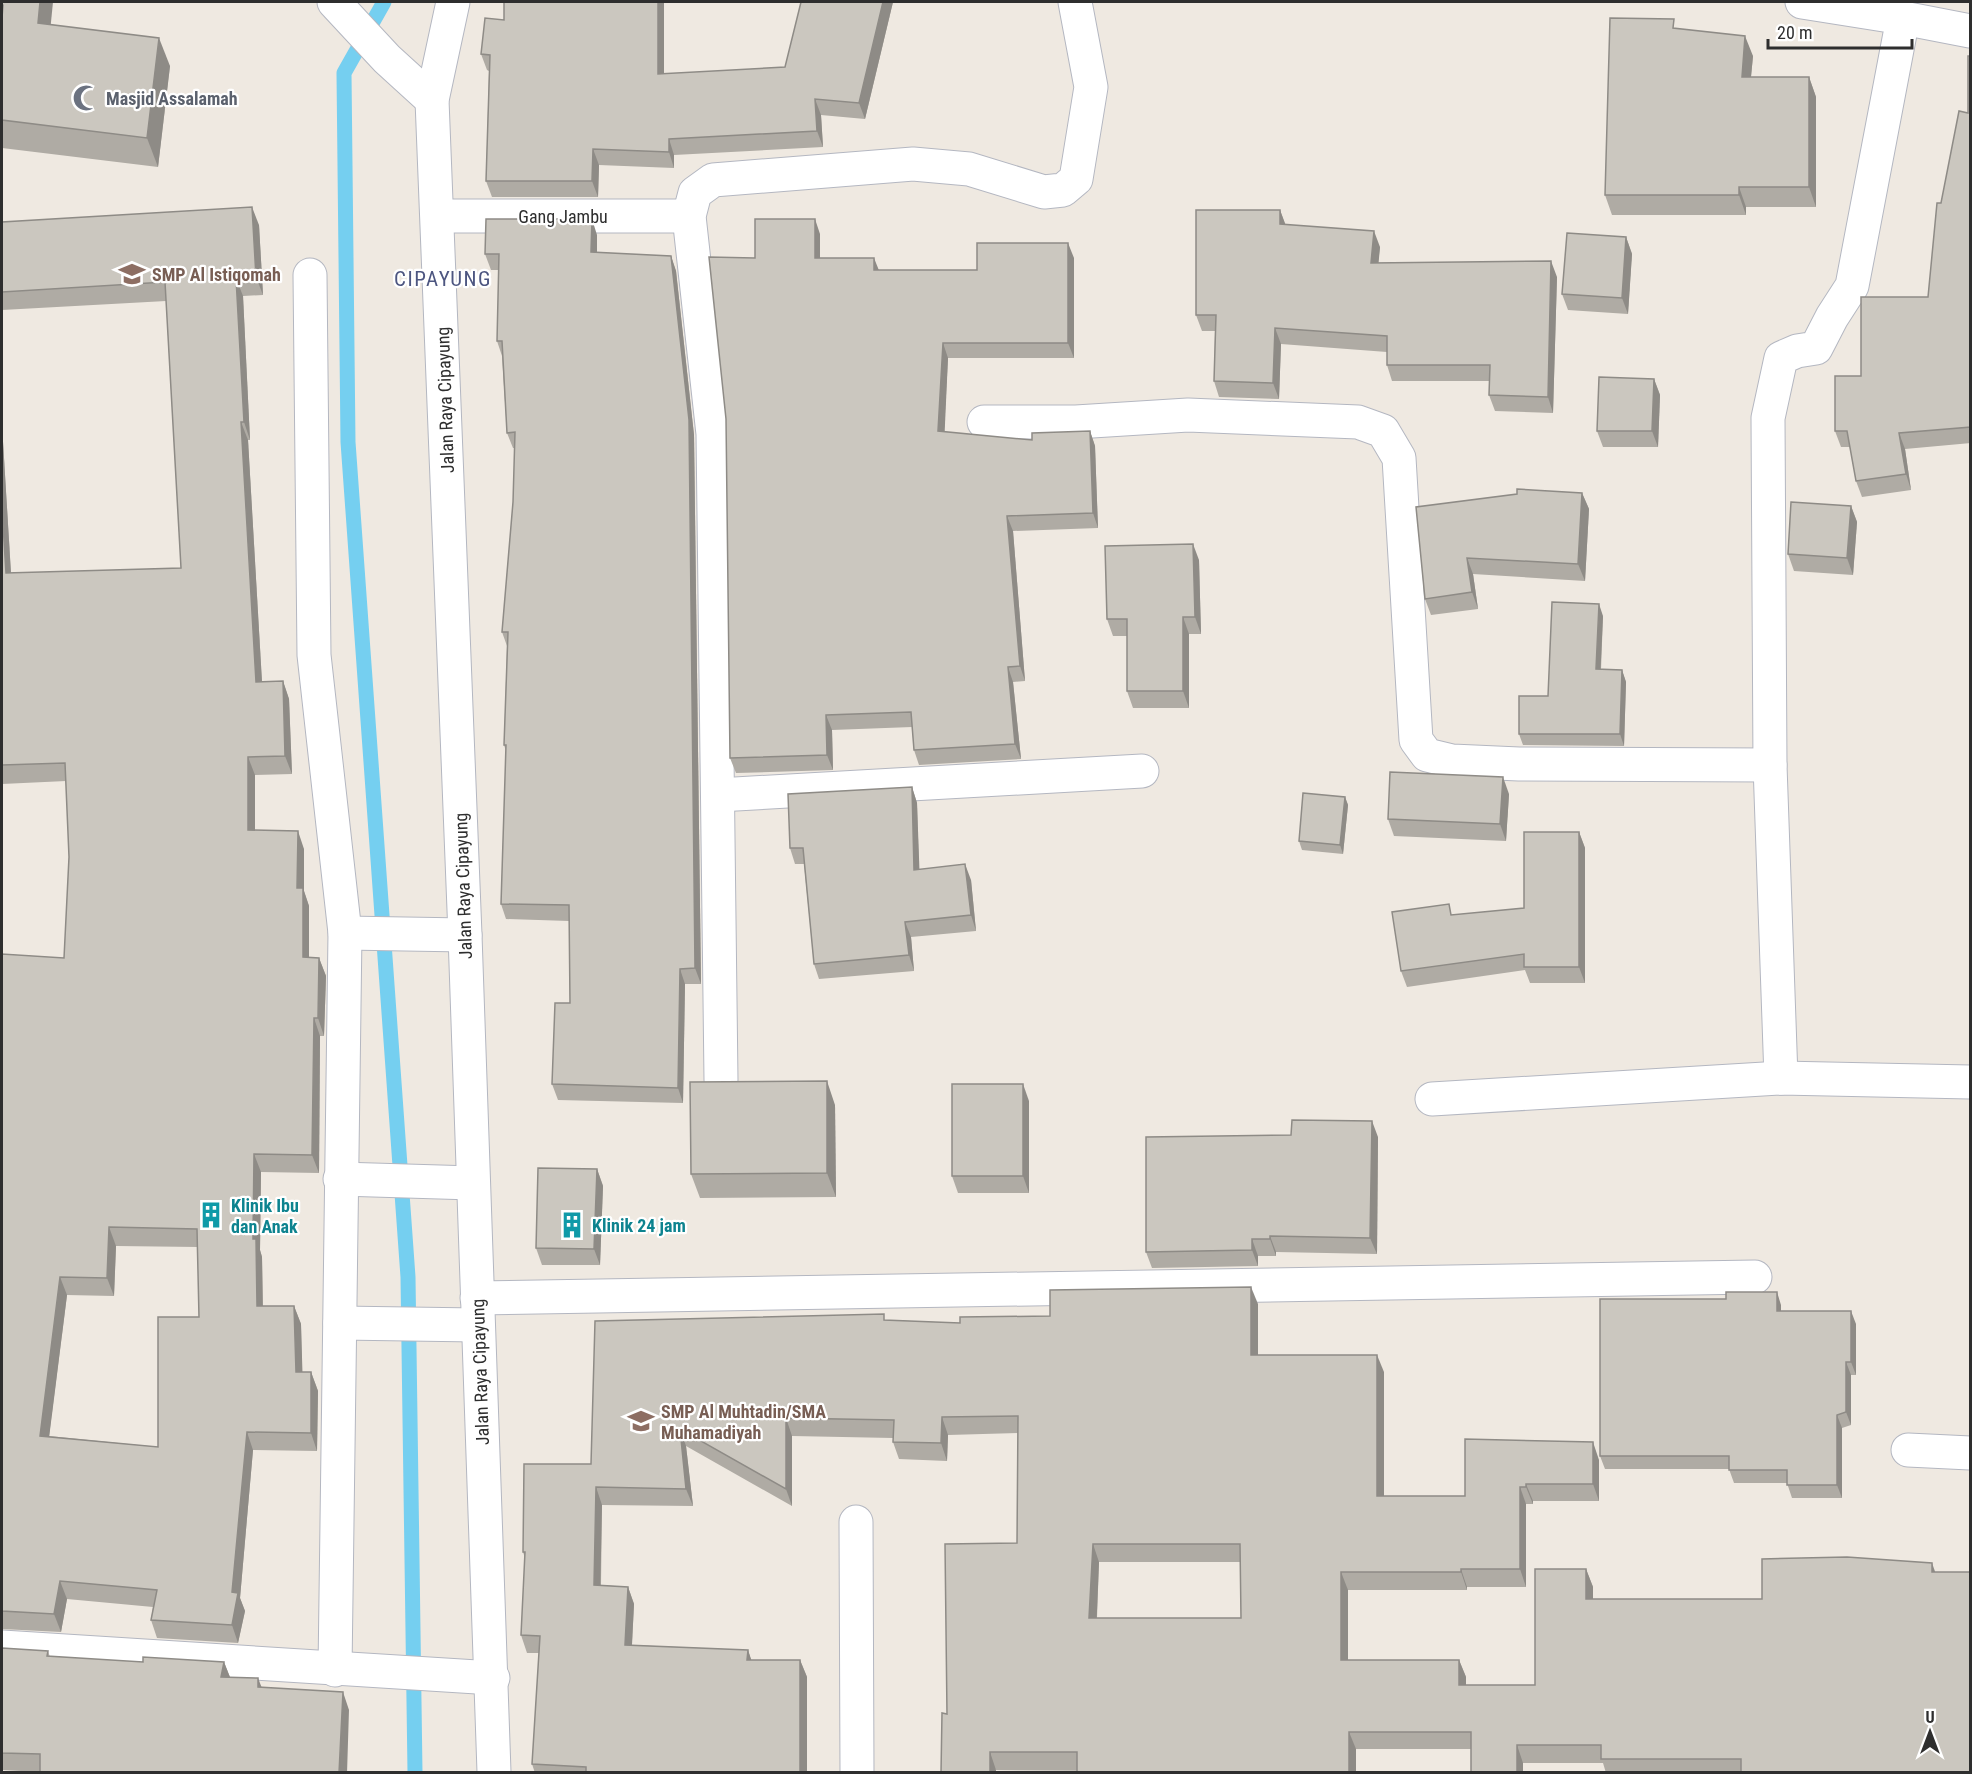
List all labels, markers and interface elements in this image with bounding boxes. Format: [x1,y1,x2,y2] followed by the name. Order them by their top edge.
[1768,12,1912,50] scale bar
[1777,22,1812,43] text: 20 m
[71,83,101,113] mosque icon: Masjid Assalamah
[106,88,238,109] place label: Masjid Assalamah
[518,206,608,227] street label: Gang Jambu
[117,259,147,289] school or university icon: SMP Al Istiqomah
[152,264,281,285] place label: SMP Al Istiqomah
[394,267,492,291] district label: CIPAYUNG
[432,326,458,474] street label: Jalan Raya Cipayung
[450,812,476,960] street label: Jalan Raya Cipayung
[231,1195,299,1237] place label: Klinik Ibu dan Anak
[196,1200,226,1230] building icon: Klinik Ibu dan Anak
[557,1210,587,1240] building icon: Klinik 24 jam
[592,1215,686,1236] place label: Klinik 24 jam
[467,1298,493,1446] street label: Jalan Raya Cipayung
[661,1401,826,1443] place label: SMP Al Muhtadin/SMA Muhamadiyah
[626,1406,656,1436] school or university icon: SMP Al Muhtadin/SMA Muhamadiyah
[1900,1702,1960,1762] north arrow
[1925,1708,1935,1727] text: U

